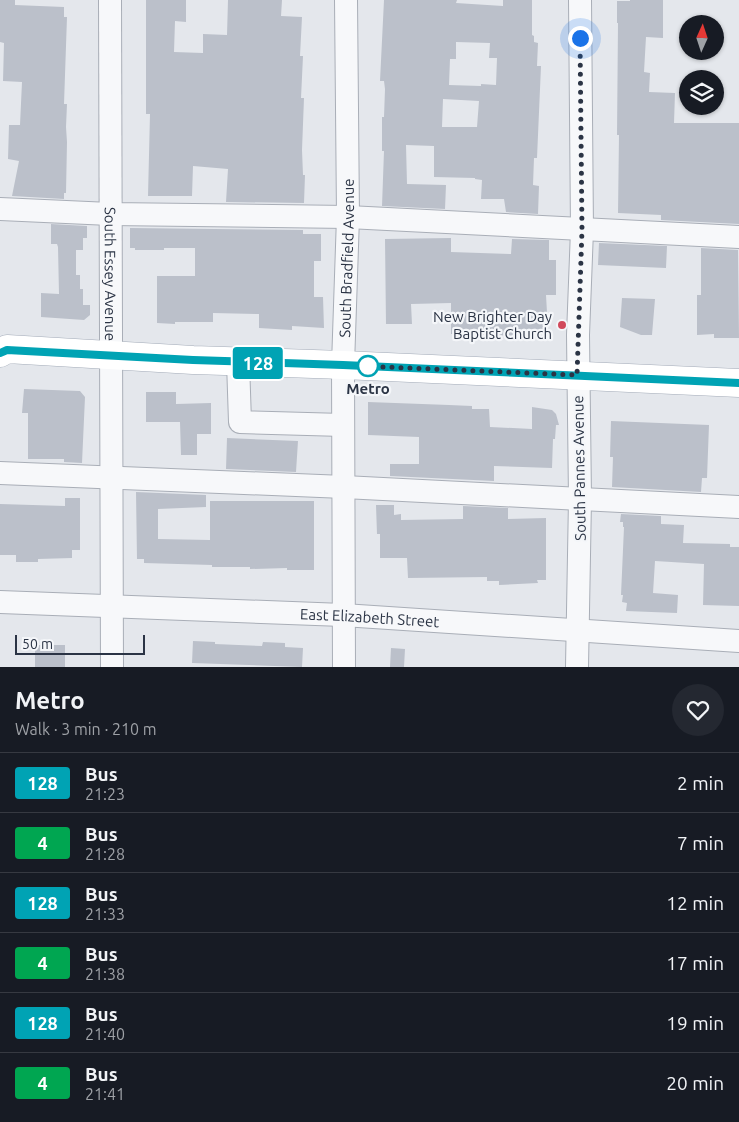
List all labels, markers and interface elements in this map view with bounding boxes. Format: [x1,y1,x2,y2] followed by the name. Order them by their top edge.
[679,15,724,60] north arrow
[679,15,724,115] map controls
[568,26,593,51] your location
[679,70,724,115] button: layers
[335,178,357,338] street label: South Bradfield Avenue
[102,207,120,341] street label: South Essey Avenue
[433,308,552,342] place label: New Brighter Day Baptist Church
[556,319,568,331] marker: New Brighter Day Baptist Church
[229,347,287,379] line badge: 128
[243,353,273,373] text: 128
[357,355,379,377] marker: Metro
[346,380,390,397] place label: Metro
[569,395,589,541] street label: South Pannes Avenue
[300,605,440,630] street label: East Elizabeth Street
[15,632,145,655] scale bar
[22,636,53,652] text: 50 m
[672,684,724,736] button: heart
[15,687,85,714] text: Metro
[15,720,157,738] text: Walk · 3 min · 210 m
[85,763,118,785] text: Bus
[677,772,724,794] text: 2 min
[27,773,58,793] text: 128
[85,785,125,803] text: 21:23
[85,823,118,845] text: Bus
[677,832,724,854] text: 7 min
[37,833,48,853] text: 4
[85,845,125,863] text: 21:28
[85,883,118,905] text: Bus
[666,892,724,914] text: 12 min
[27,893,58,913] text: 128
[85,905,125,923] text: 21:33
[85,943,118,965] text: Bus
[666,952,724,974] text: 17 min
[37,953,48,973] text: 4
[85,965,125,983] text: 21:38
[85,1003,118,1025] text: Bus
[666,1012,724,1034] text: 19 min
[27,1013,58,1033] text: 128
[85,1025,125,1043] text: 21:40
[85,1063,118,1085] text: Bus
[666,1072,724,1094] text: 20 min
[37,1073,48,1093] text: 4
[85,1085,125,1103] text: 21:41

